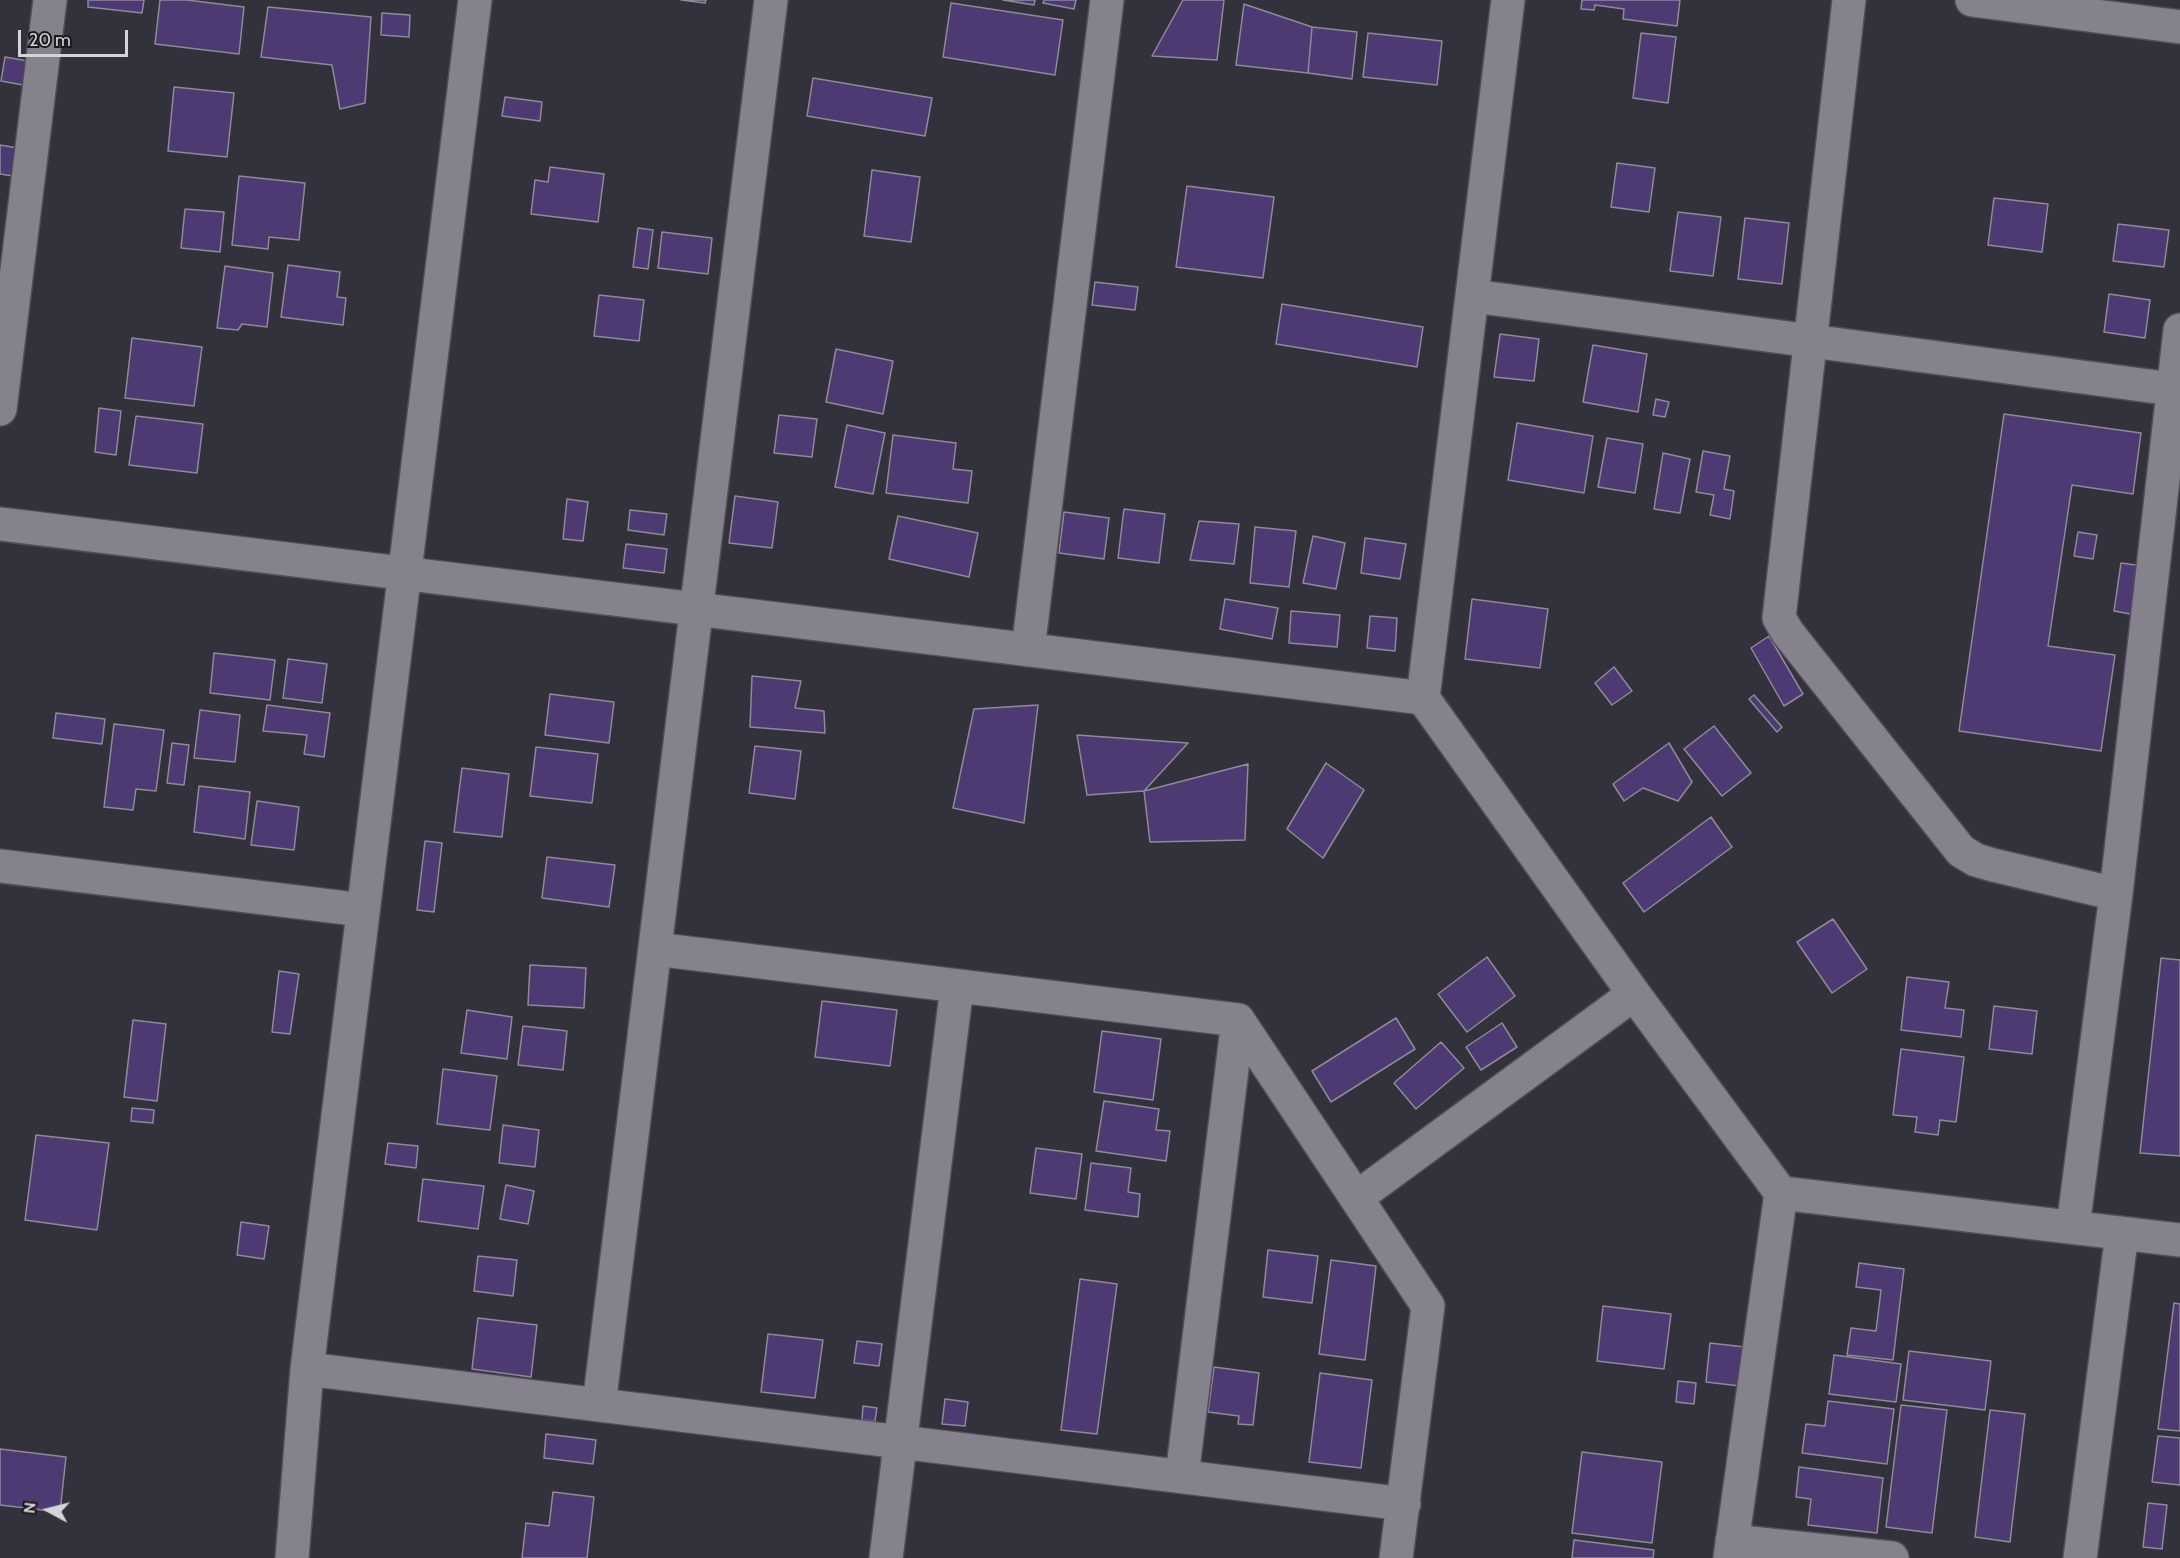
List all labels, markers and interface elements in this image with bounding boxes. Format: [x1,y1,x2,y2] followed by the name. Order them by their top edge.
[21,18,130,56] scale bar
[29,29,71,51] text: 20 m
[18,1480,78,1540] north arrow
[20,1501,40,1515] text: N

